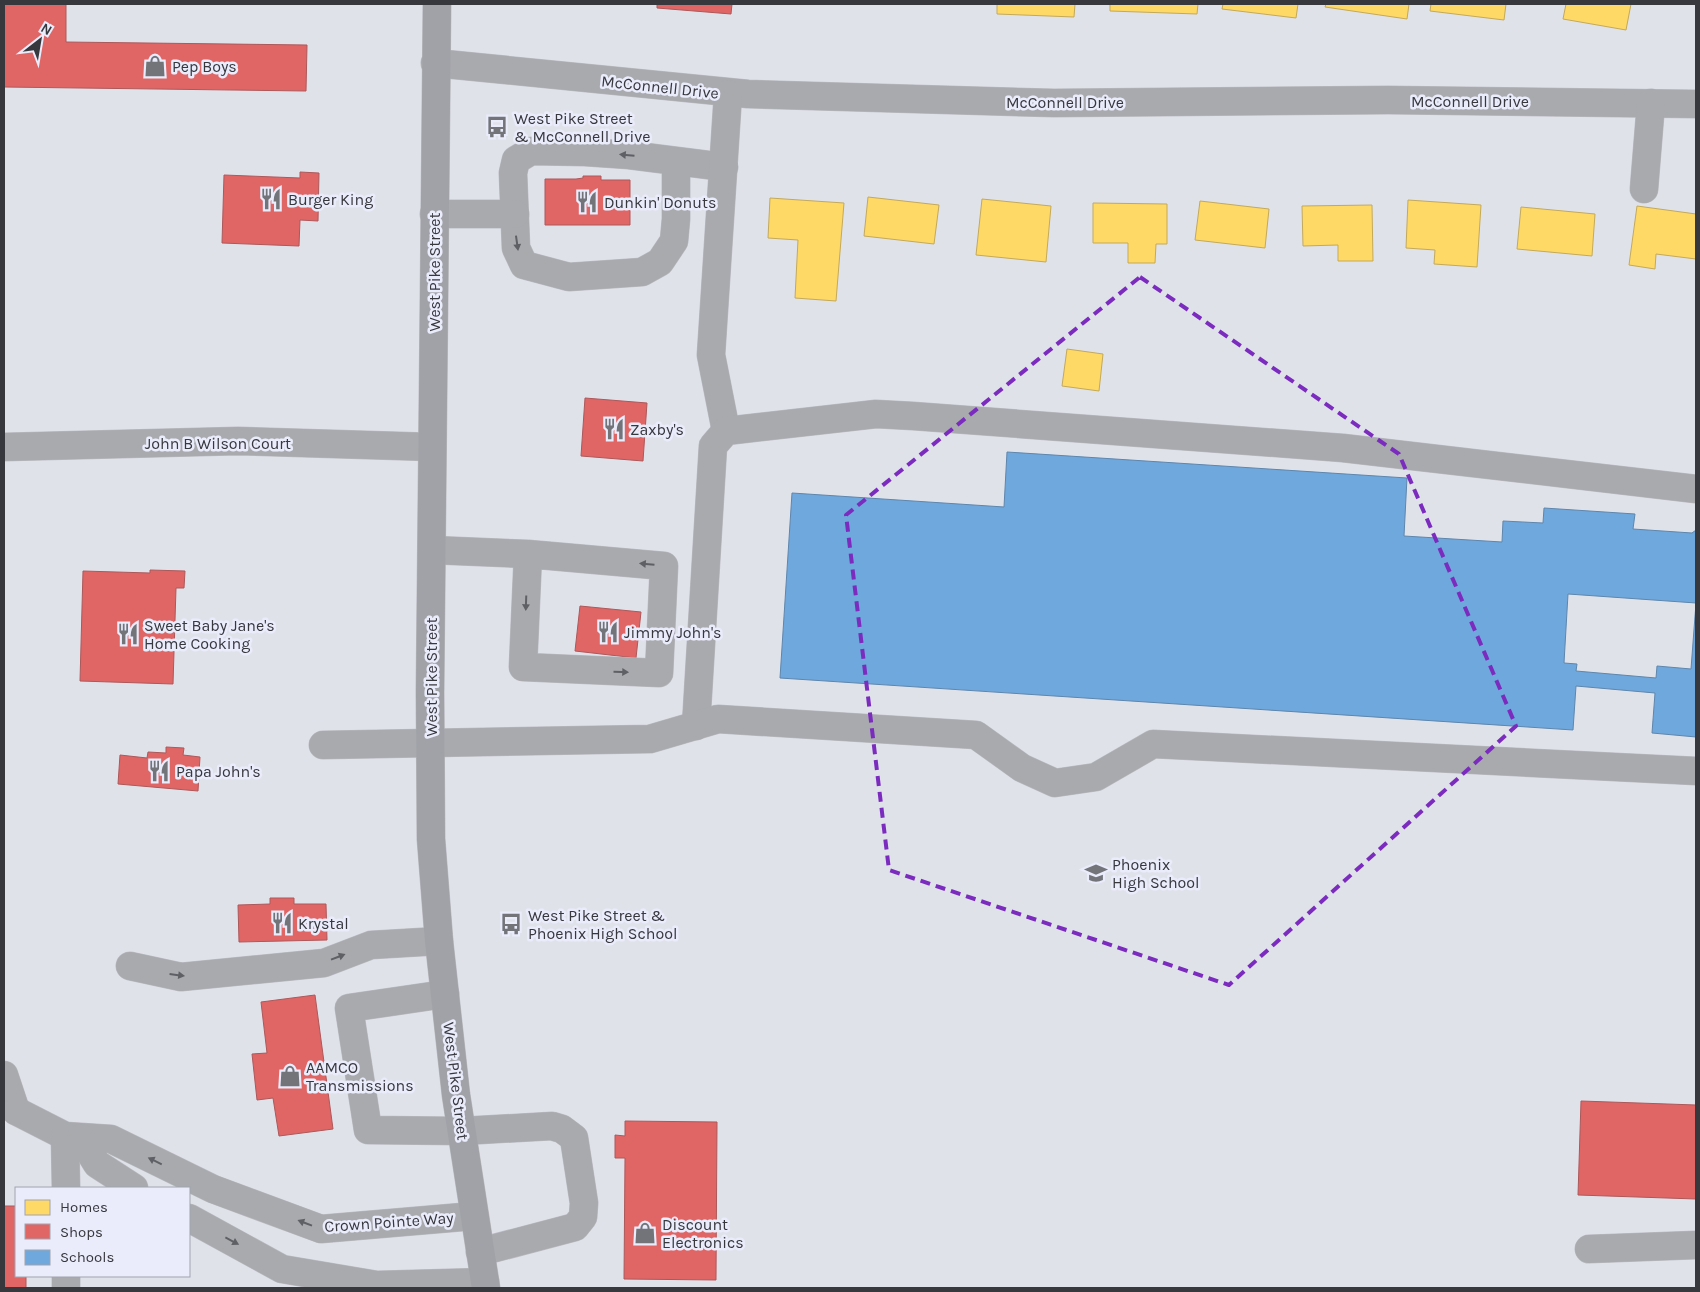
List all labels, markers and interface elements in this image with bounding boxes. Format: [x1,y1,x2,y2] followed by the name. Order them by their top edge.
[15,15,65,65] north arrow
[38,19,55,39] text: N
[142,53,168,79] shop icon: Pep Boys
[172,57,237,76] place label: Pep Boys
[600,71,720,103] street label: McConnell Drive
[1411,92,1529,111] street label: McConnell Drive
[1006,93,1124,112] street label: McConnell Drive
[514,109,650,146] place label: West Pike Street & McConnell Drive
[484,114,510,140] bus stop icon: West Pike Street & McConnell Drive
[619,151,635,159] one-way arrow
[258,186,284,212] restaurant icon: Burger King
[574,189,600,215] restaurant icon: Dunkin' Donuts
[288,190,373,209] place label: Burger King
[604,193,716,212] place label: Dunkin' Donuts
[425,213,444,331] street label: West Pike Street
[513,236,521,252] one-way arrow
[601,416,627,442] restaurant icon: Zaxby's
[630,420,684,439] place label: Zaxby's
[145,434,291,453] street label: John B Wilson Court
[639,560,655,568] one-way arrow
[522,595,530,611] one-way arrow
[144,616,275,653] place label: Sweet Baby Jane's Home Cooking
[422,618,441,736] street label: West Pike Street
[595,619,621,645] restaurant icon: Jimmy John's
[115,621,141,647] restaurant icon: Sweet Baby Jane's Home Cooking
[624,623,722,642] place label: Jimmy John's
[613,668,629,676] one-way arrow
[146,758,172,784] restaurant icon: Papa John's
[176,762,261,781] place label: Papa John's
[1112,855,1200,892] place label: Phoenix High School
[1083,860,1109,886] school or university icon: Phoenix High School
[528,906,677,943] place label: West Pike Street & Phoenix High School
[269,910,295,936] restaurant icon: Krystal
[498,911,524,937] bus stop icon: West Pike Street & Phoenix High School
[298,914,349,933] place label: Krystal
[331,953,346,961] one-way arrow
[170,971,186,979] one-way arrow
[439,1021,473,1141] street label: West Pike Street
[306,1058,414,1095] place label: AAMCO Transmissions
[277,1063,303,1089] shop icon: AAMCO Transmissions
[148,1156,162,1164] one-way arrow
[15,1187,190,1277] legend
[60,1198,108,1216] text: Homes
[324,1208,455,1236] street label: Crown Pointe Way
[662,1215,744,1252] place label: Discount Electronics
[297,1219,312,1227] one-way arrow
[632,1220,658,1246] shop icon: Discount Electronics
[60,1223,103,1241] text: Shops
[225,1237,238,1246] one-way arrow
[60,1248,114,1266] text: Schools

